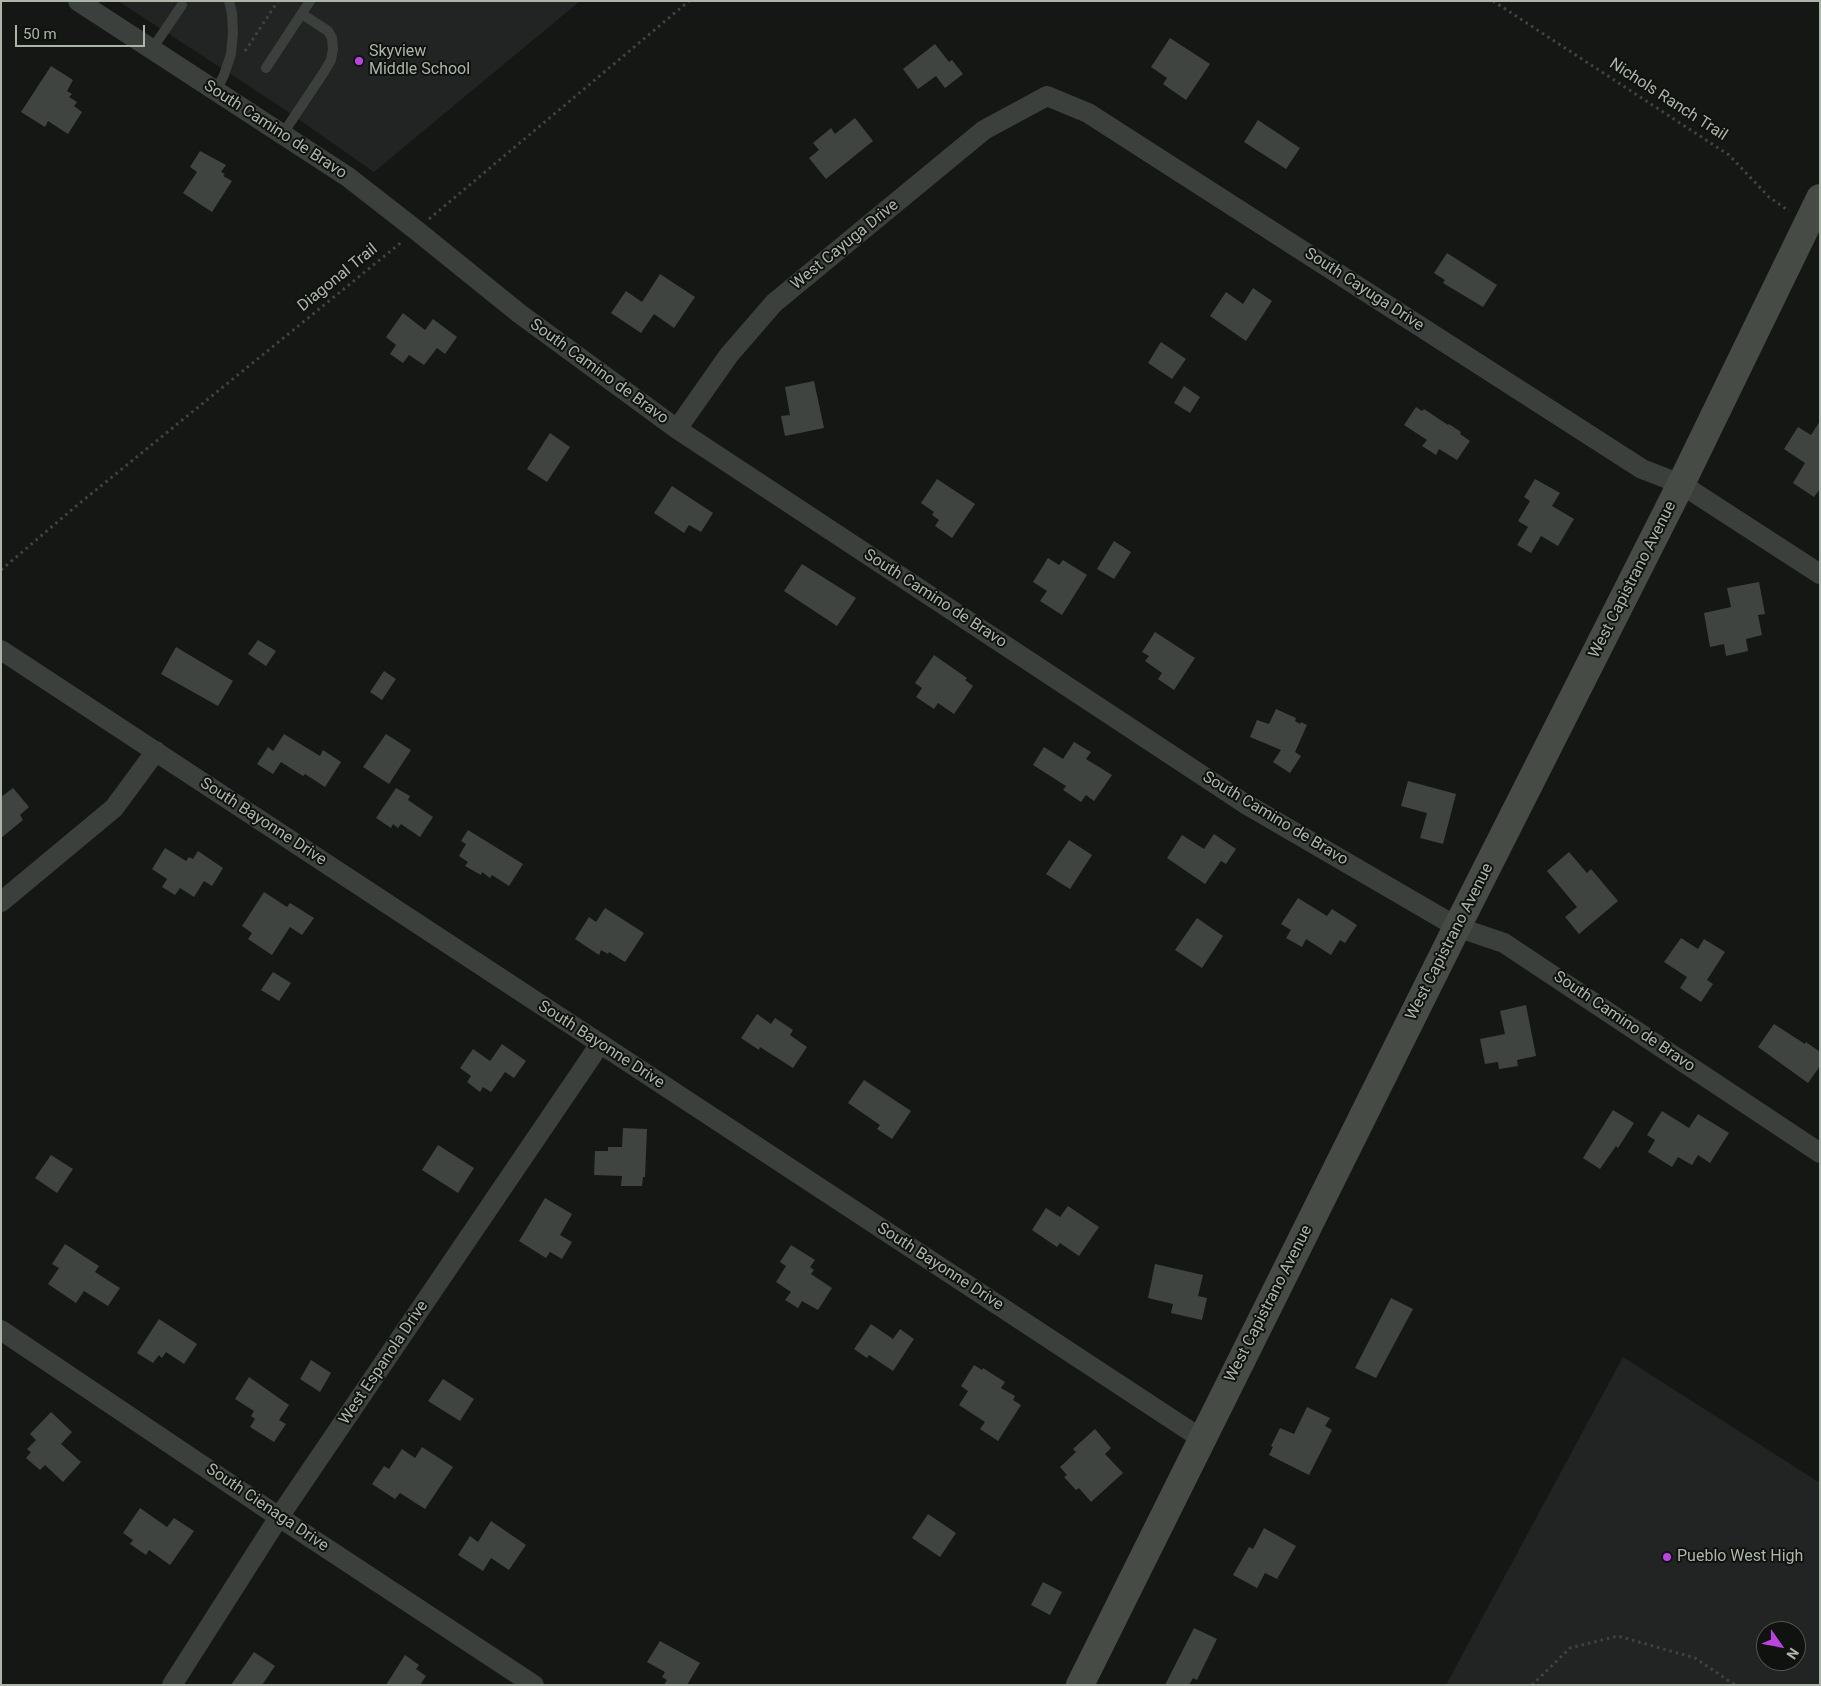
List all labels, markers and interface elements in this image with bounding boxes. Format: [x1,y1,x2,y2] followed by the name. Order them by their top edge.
[18,15,148,47] scale bar
[23,25,57,43] text: 50 m
[369,42,470,80] place label: Skyview Middle School
[353,55,365,67] marker: Skyview Middle School
[1605,55,1731,145] street label: Nichols Ranch Trail
[200,77,350,183] street label: South Camino de Bravo
[787,196,903,294] street label: West Cayuga Drive
[294,240,382,316] street label: Diagonal Trail
[1301,244,1427,336] street label: South Cayuga Drive
[526,315,672,429] street label: South Camino de Bravo
[1585,498,1681,662] street label: West Capistrano Avenue
[860,546,1010,652] street label: South Camino de Bravo
[1199,768,1351,870] street label: South Camino de Bravo
[196,774,330,870] street label: South Bayonne Drive
[1402,860,1498,1024] street label: West Capistrano Avenue
[1550,968,1698,1076] street label: South Camino de Bravo
[534,997,668,1093] street label: South Bayonne Drive
[873,1219,1007,1315] street label: South Bayonne Drive
[1221,1222,1317,1386] street label: West Capistrano Avenue
[335,1297,433,1429] street label: West Espanola Drive
[202,1460,332,1556] street label: South Cienaga Drive
[1677,1547,1803,1567] place label: Pueblo West High
[1661,1551,1673,1563] marker: Pueblo West High
[1756,1621,1806,1671] north arrow
[1783,1645,1802,1662] text: N

